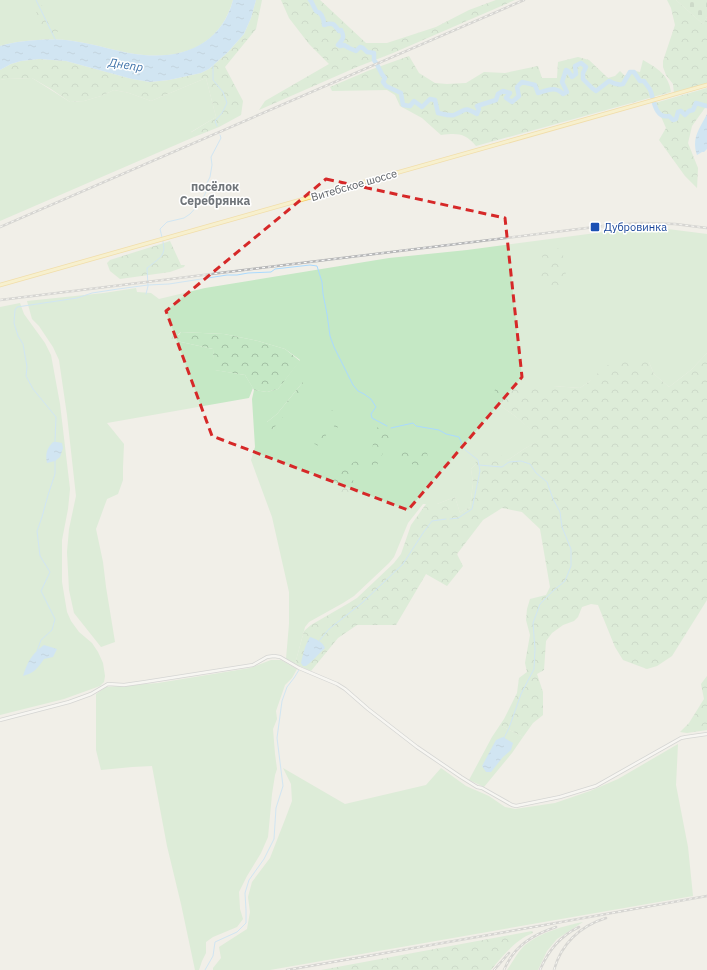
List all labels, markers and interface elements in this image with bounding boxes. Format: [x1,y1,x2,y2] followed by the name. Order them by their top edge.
[107,54,145,75] water label: Днепр
[309,166,399,204] street label: Витебское шоссе
[180,179,251,208] district label: посёлок Серебрянка
[604,220,667,234] place label: Дубровинка
[589,221,601,233] marker: Дубровинка

